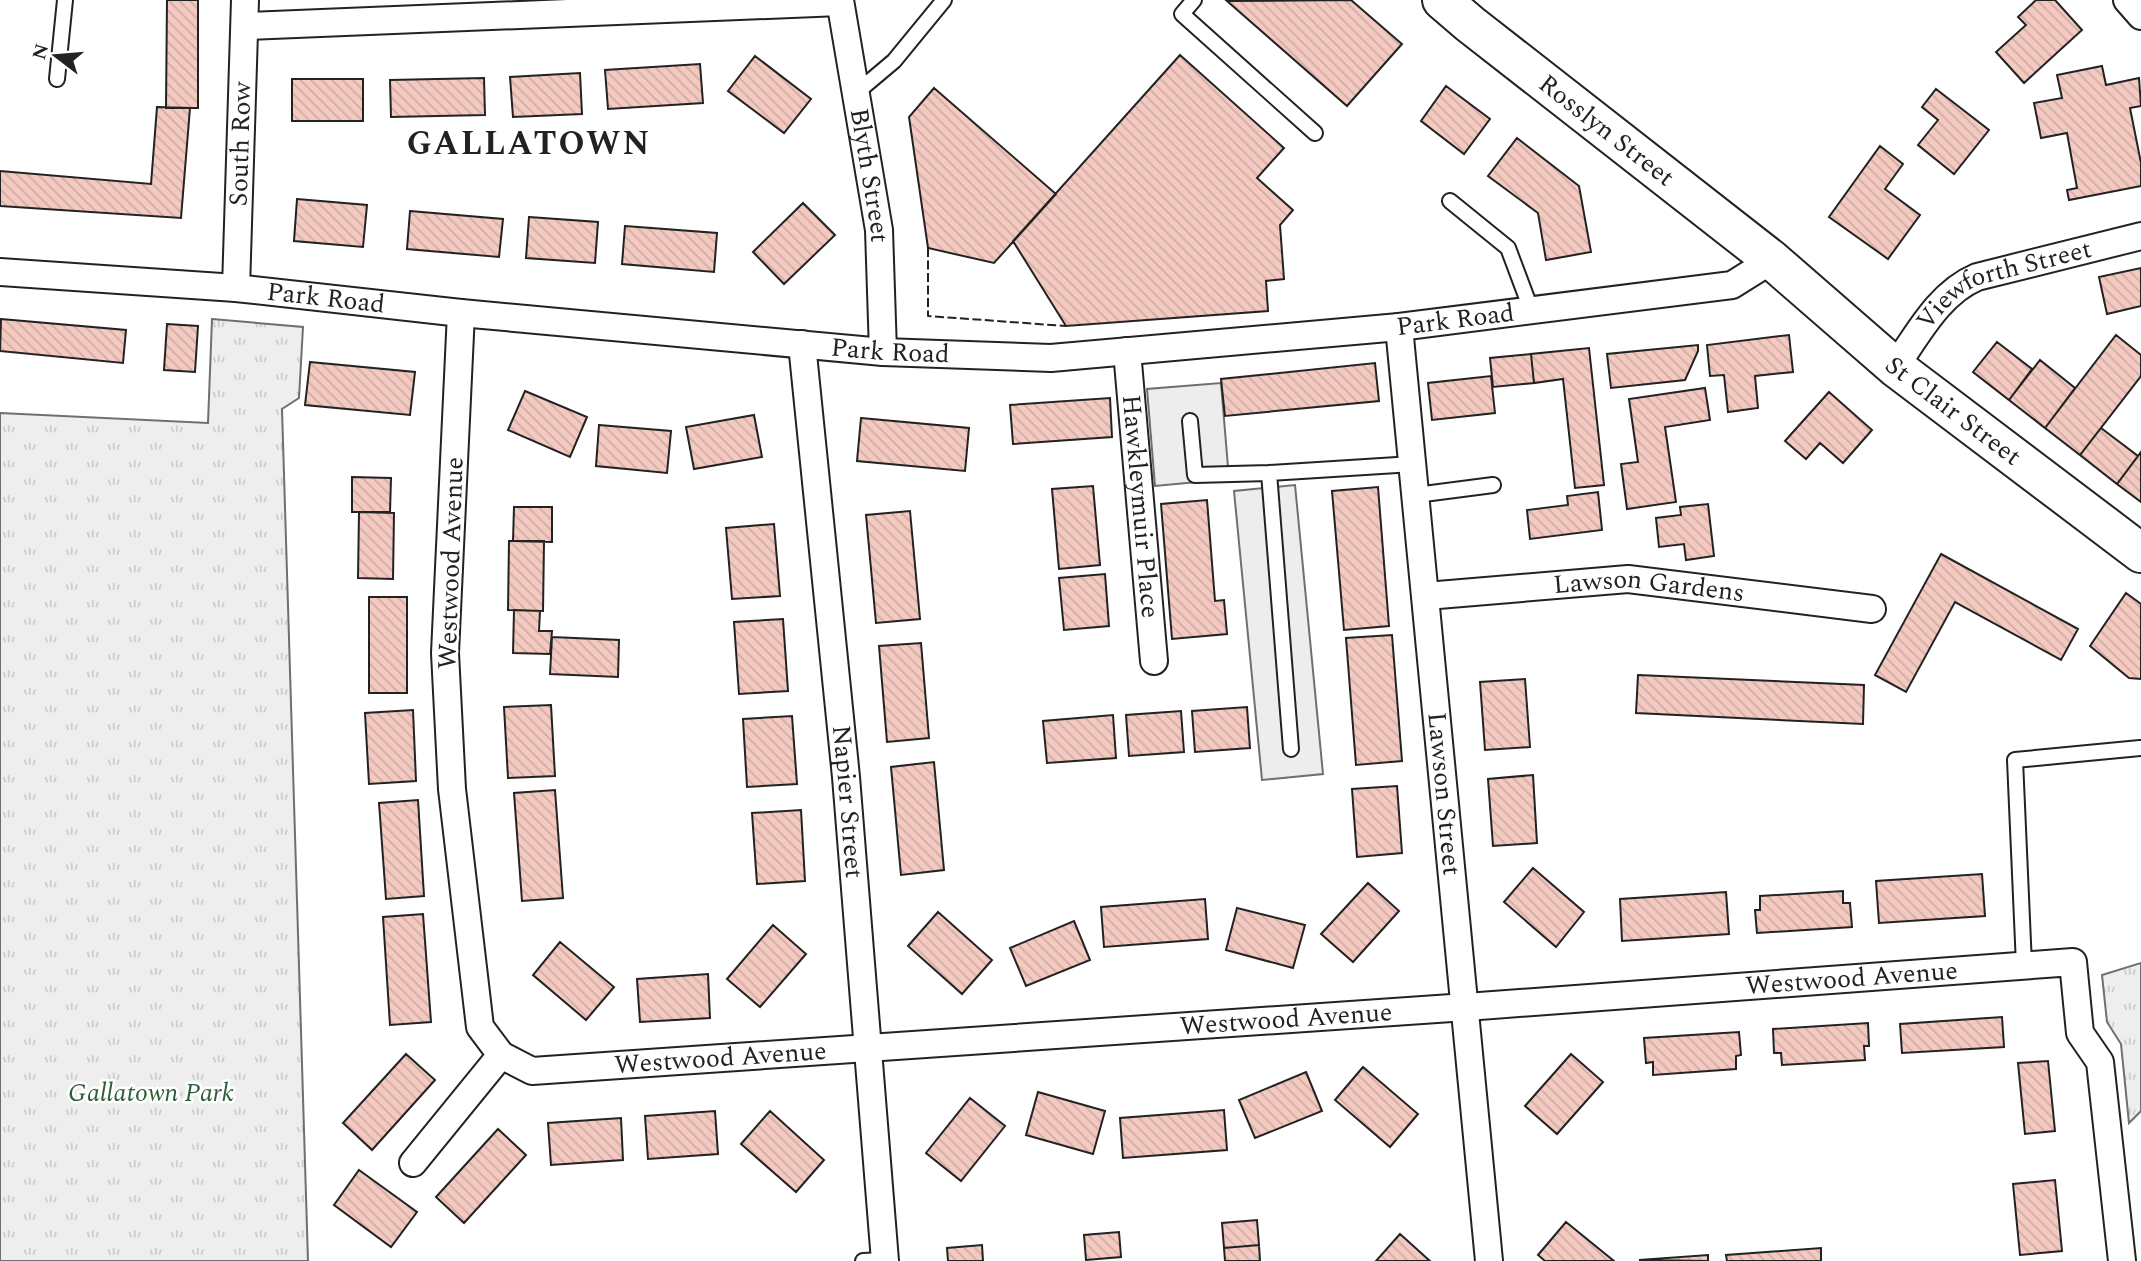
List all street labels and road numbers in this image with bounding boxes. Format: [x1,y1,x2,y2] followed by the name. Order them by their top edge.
[1530,64,1683,197] street label: Rosslyn Street
[219,80,262,207] street label: South Row
[839,105,899,243] street label: Blyth Street
[1906,229,2096,338] street label: Viewforth Street
[265,272,387,324] street label: Park Road
[1394,293,1517,347] street label: Park Road
[829,327,950,374] street label: Park Road
[1876,346,2030,476] street label: St Clair Street
[1111,393,1170,620] street label: Hawkleymuir Place
[427,456,475,670] street label: Westwood Avenue
[1552,559,1747,613] street label: Lawson Gardens
[1416,710,1472,877] street label: Lawson Street
[821,723,874,880] street label: Napier Street
[1744,951,1959,1006] street label: Westwood Avenue
[1179,992,1394,1047] street label: Westwood Avenue
[613,1031,828,1085] street label: Westwood Avenue

